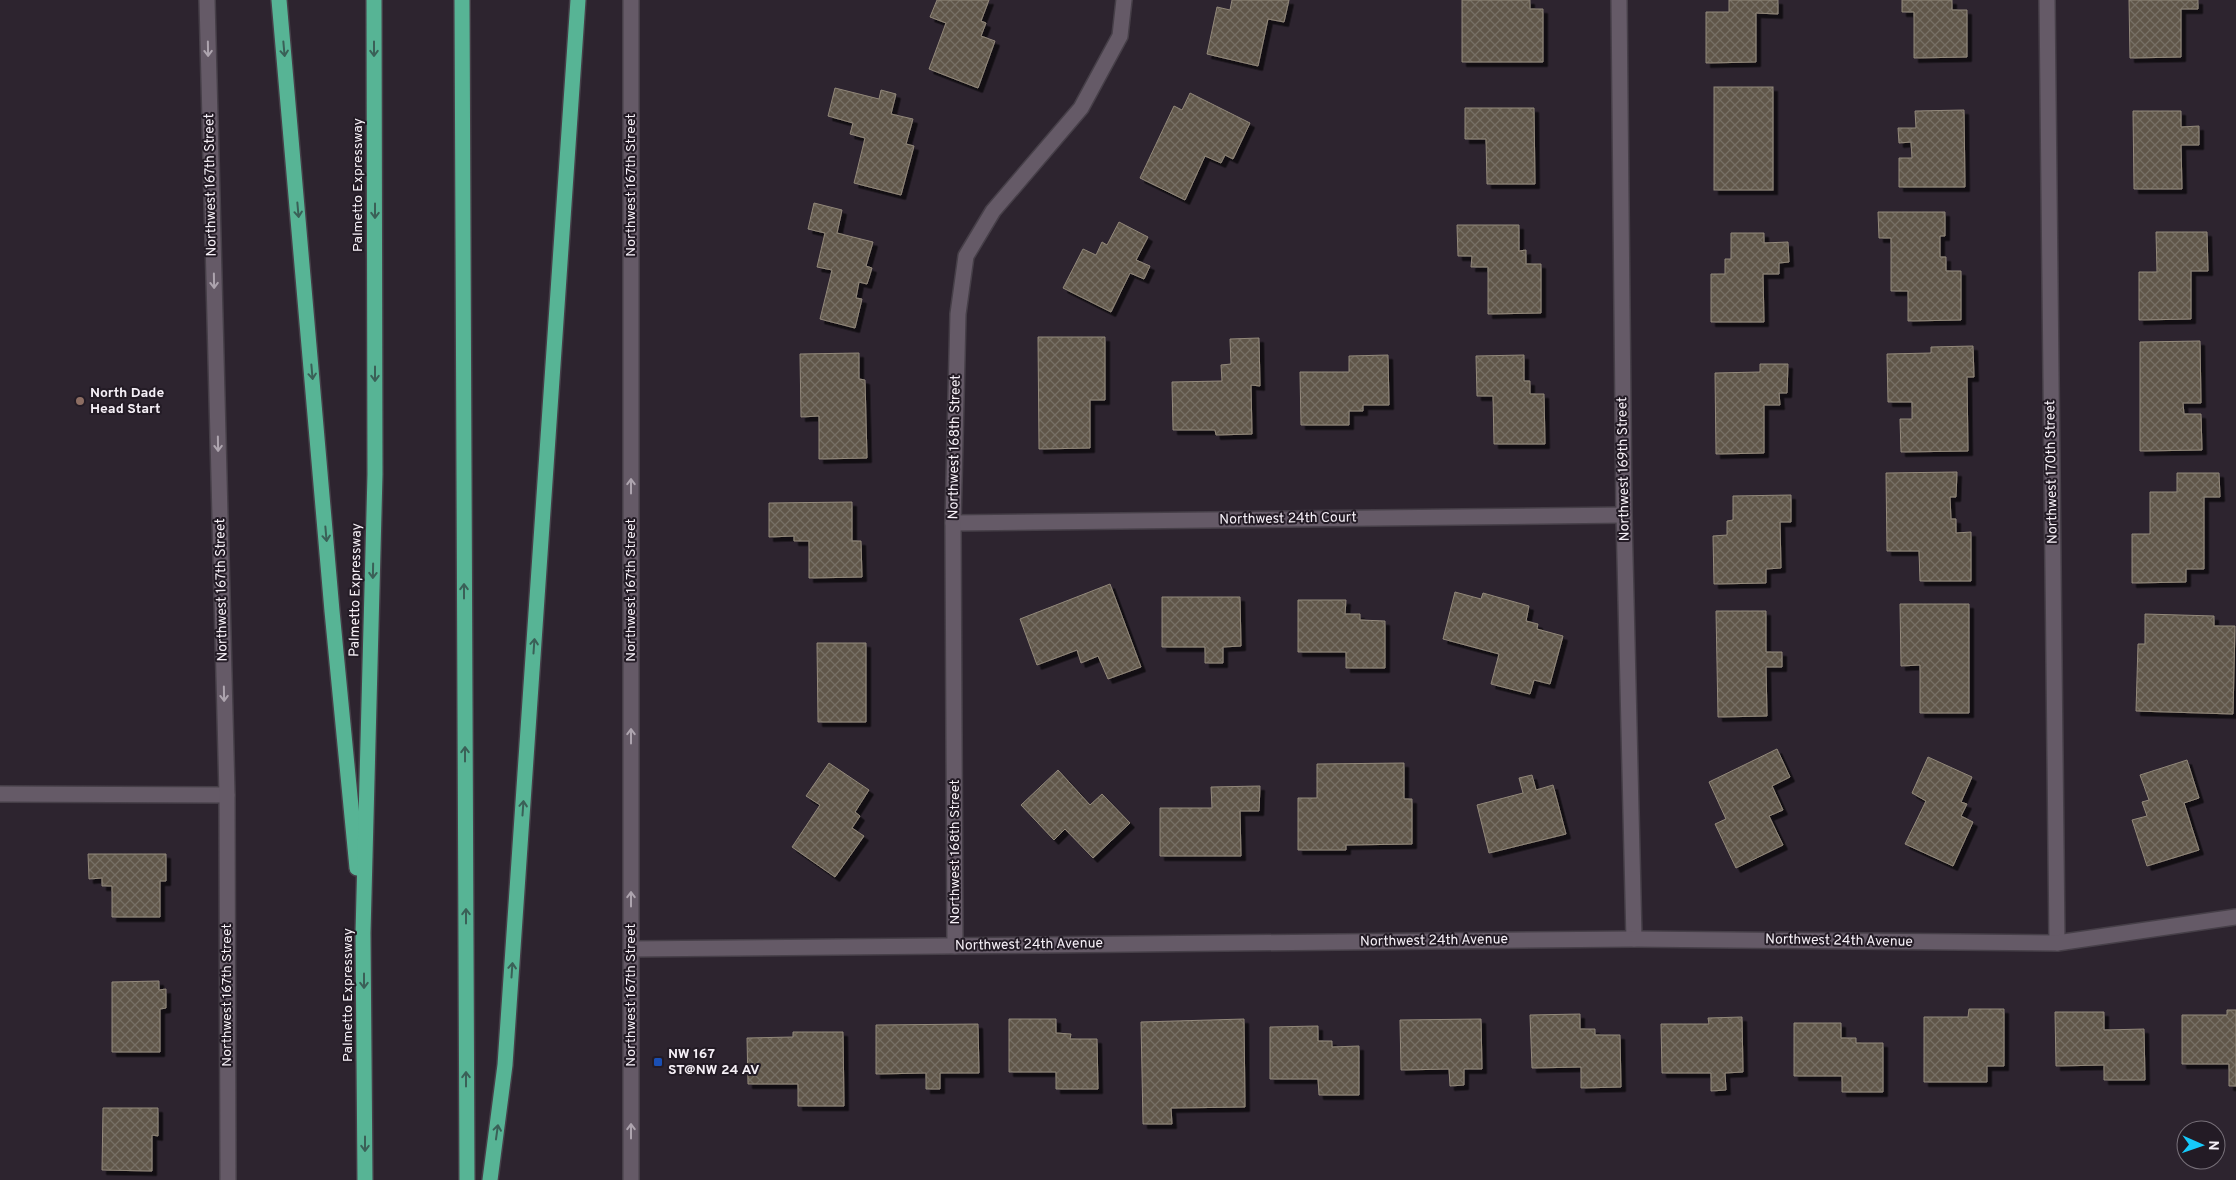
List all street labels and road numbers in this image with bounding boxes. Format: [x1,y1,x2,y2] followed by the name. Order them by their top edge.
[201,113,221,257] street label: Northwest 167th Street
[623,113,640,257] street label: Northwest 167th Street
[350,118,367,252] street label: Palmetto Expressway
[945,374,965,520] street label: Northwest 168th Street
[1614,397,1634,541] street label: Northwest 169th Street
[2042,400,2062,544] street label: Northwest 170th Street
[1219,509,1357,529] street label: Northwest 24th Court
[212,518,232,662] street label: Northwest 167th Street
[623,518,640,662] street label: Northwest 167th Street
[346,523,366,657] street label: Palmetto Expressway
[947,780,964,924] street label: Northwest 168th Street
[219,923,236,1067] street label: Northwest 167th Street
[623,923,640,1067] street label: Northwest 167th Street
[340,928,357,1062] street label: Palmetto Expressway
[1360,931,1508,951] street label: Northwest 24th Avenue
[1765,931,1913,951] street label: Northwest 24th Avenue
[955,935,1103,955] street label: Northwest 24th Avenue

